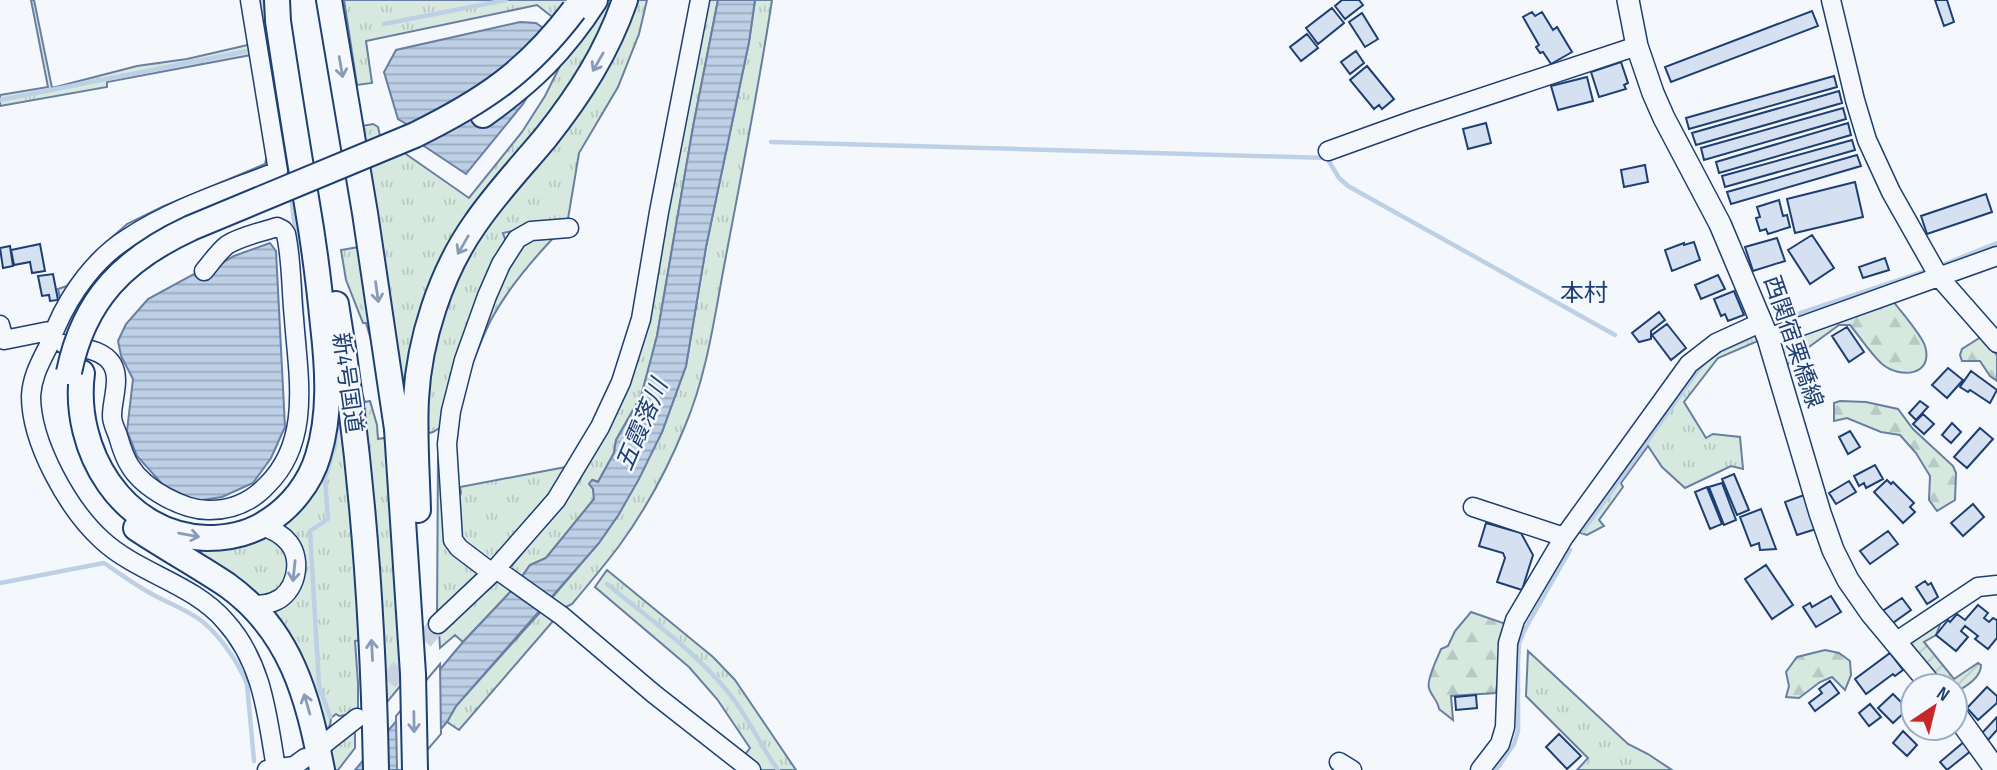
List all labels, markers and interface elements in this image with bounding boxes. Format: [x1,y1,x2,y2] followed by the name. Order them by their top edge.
[591,52,605,72] one-way arrow
[335,55,348,78] one-way arrow
[456,234,470,254] one-way arrow
[1757,272,1829,412] street label: 西関宿栗橋線
[1560,279,1608,308] district label: 本村
[371,280,384,303] one-way arrow
[326,331,368,435] street label: 新4号国道
[610,372,675,475] water label: 五霞落川
[177,529,200,542] one-way arrow
[287,559,300,582] one-way arrow
[365,638,378,661] one-way arrow
[1899,672,1969,742] north arrow
[1932,682,1954,707] text: N
[299,693,312,715] one-way arrow
[407,710,421,733] one-way arrow

